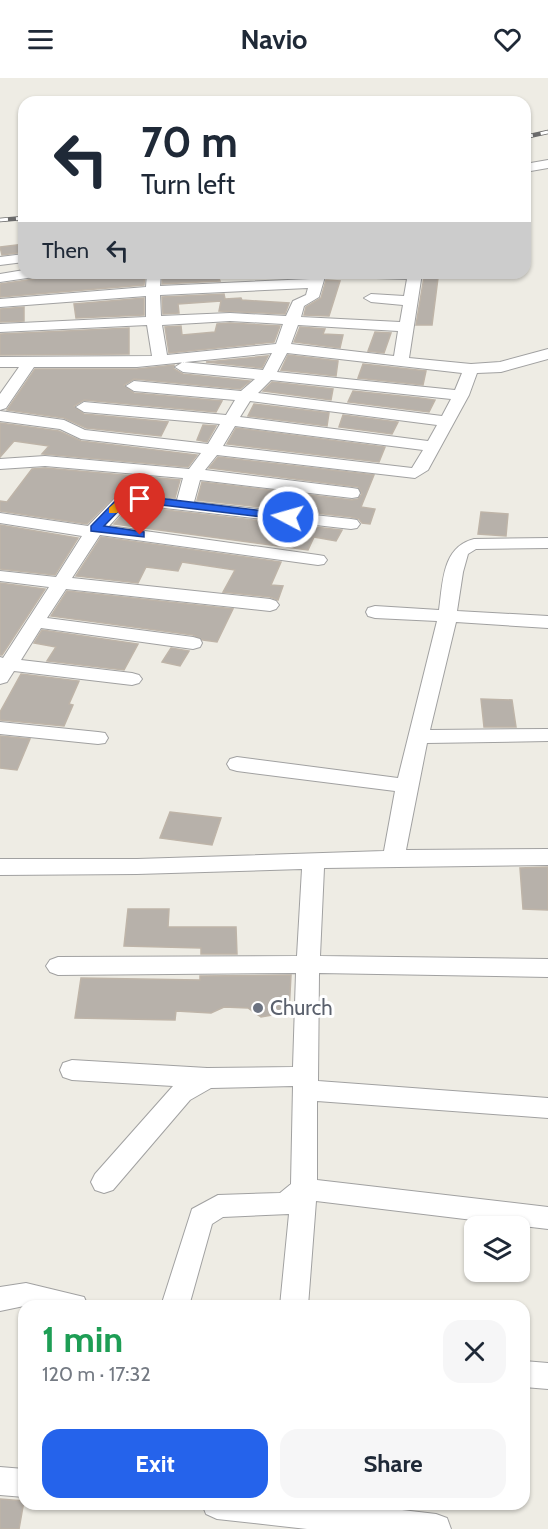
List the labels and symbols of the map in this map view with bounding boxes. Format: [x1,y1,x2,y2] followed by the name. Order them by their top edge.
[114,473,165,535] pin
[256,485,320,549] position arrow
[270,995,333,1020] place label: Church
[251,1001,265,1015] marker: Church

